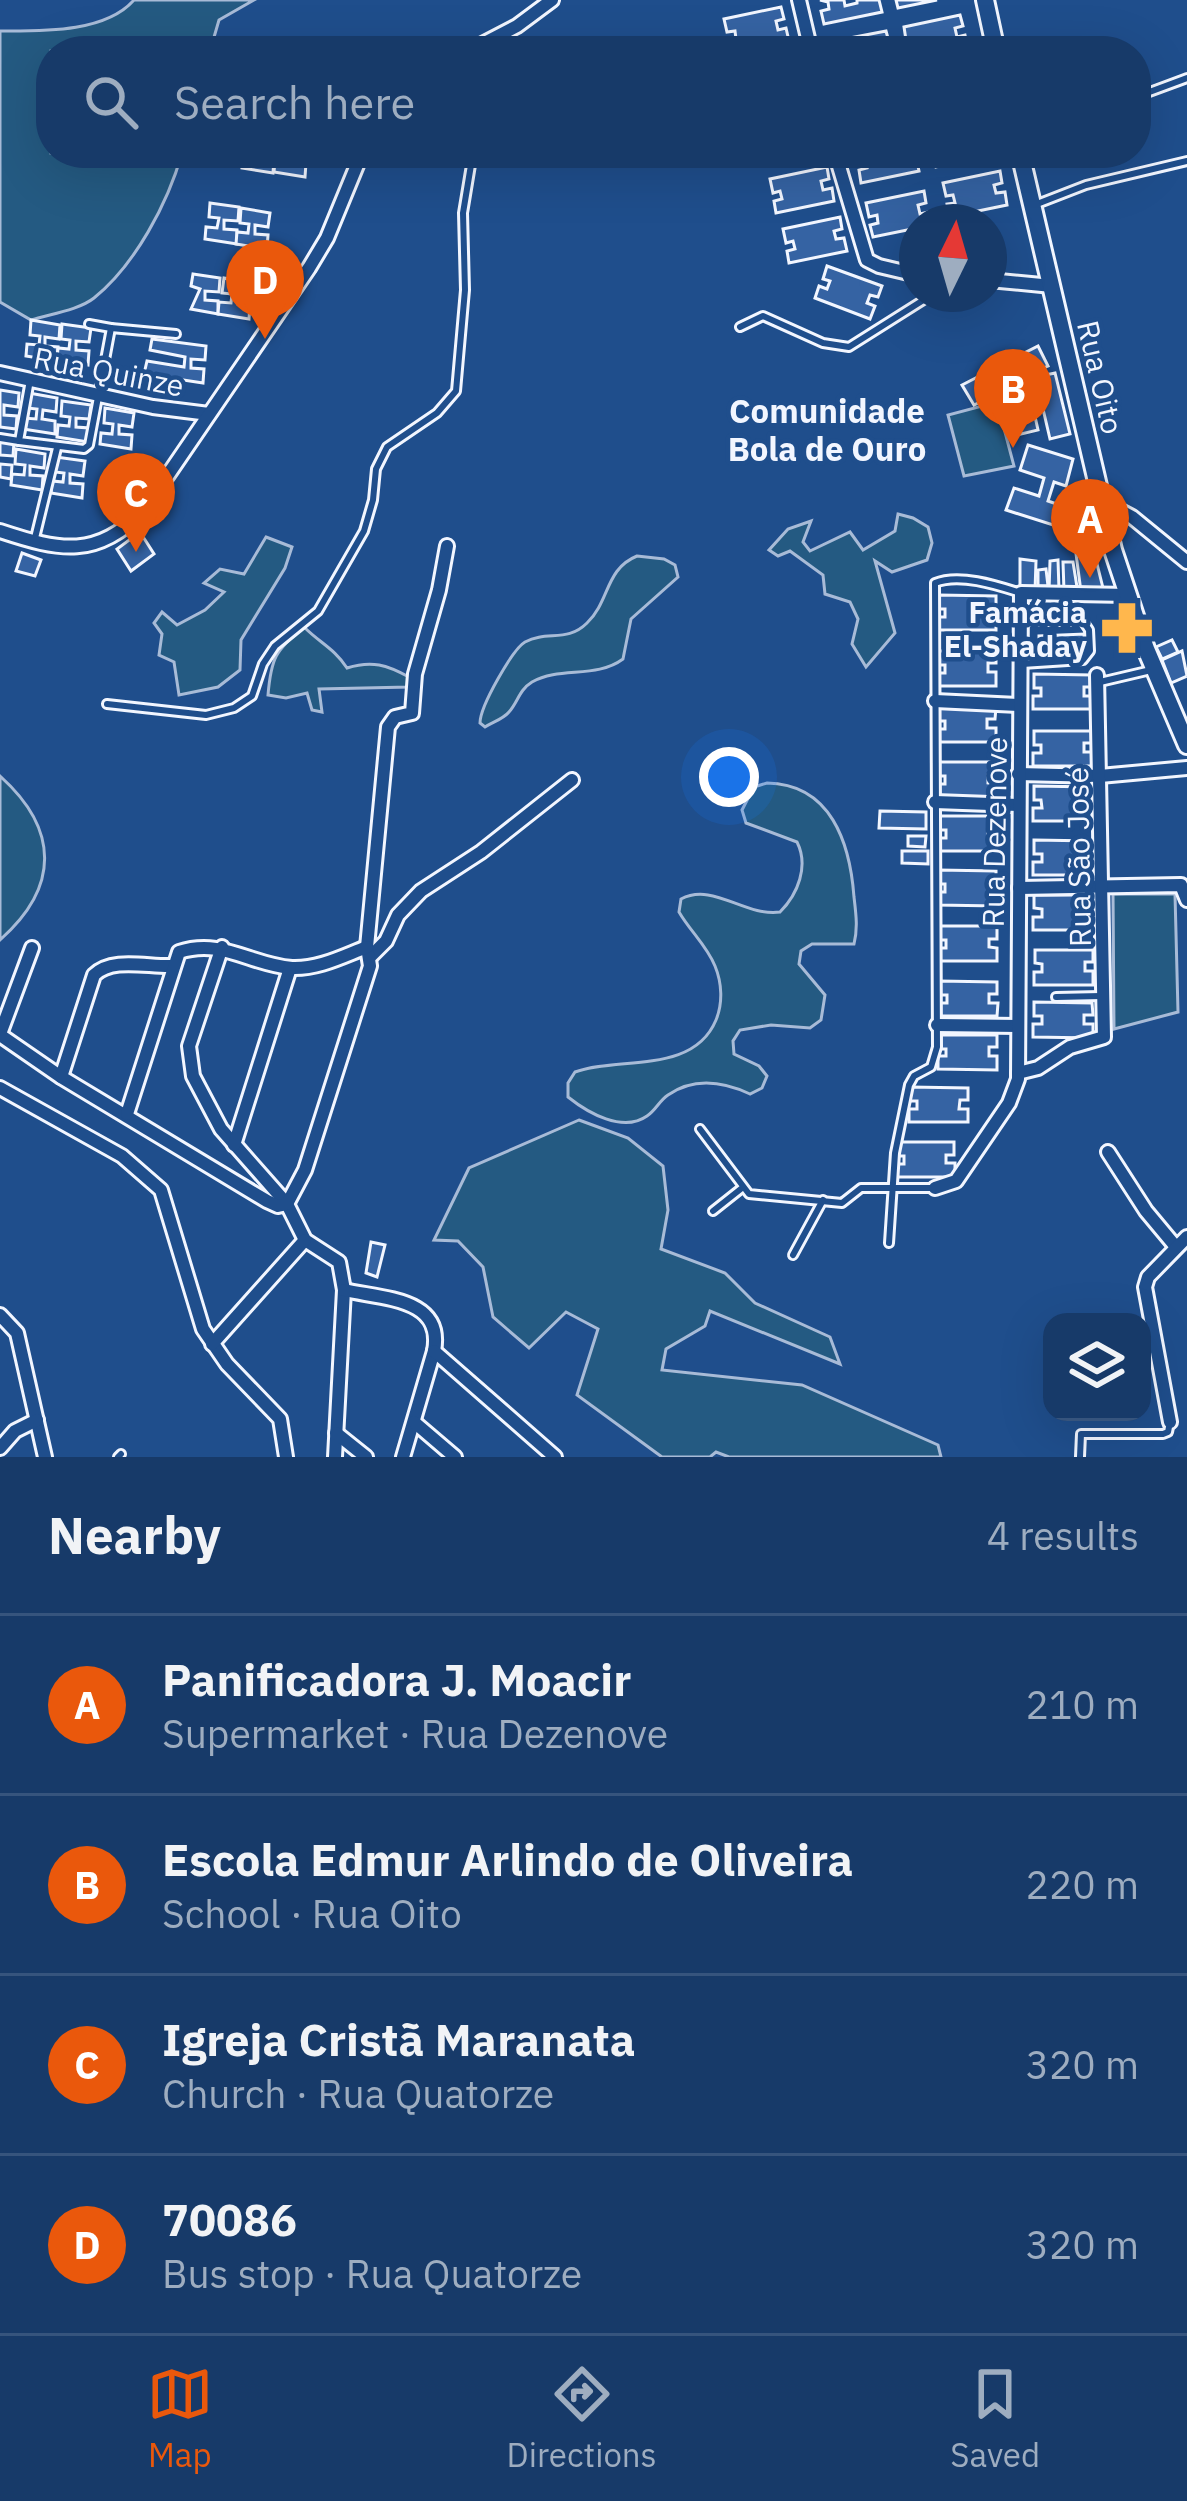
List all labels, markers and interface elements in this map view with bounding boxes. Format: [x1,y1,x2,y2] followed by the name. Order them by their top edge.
[36,36,1151,168] search box
[78,69,144,135] icon: search
[174,73,415,131] text: Search here
[899,204,1007,312] north arrow
[226,240,304,339] pin: D
[1069,316,1133,438] street label: Rua Oito
[31,337,187,405] street label: Rua Quinze
[974,349,1052,448] pin: B
[728,389,926,470] district label: Comunidade Bola de Ouro
[97,453,175,552] pin: C
[1051,479,1129,578] pin: A
[944,592,1087,665] place label: Famácia El-Shaday
[1098,599,1156,657] pharmacy icon: Famácia El-Shaday
[973,736,1015,928] street label: Rua Dezenove
[699,747,759,807] your location
[1057,767,1099,947] street label: Rua São José
[1043,1313,1151,1421] map controls
[1043,1313,1151,1421] button: layers
[48,1502,221,1568] text: Nearby
[987,1510,1139,1561] text: 4 results
[162,1650,631,1708] text: Panificadora J. Moacir
[74,1679,100,1730] text: A
[1026,1679,1139,1730] text: 210 m
[162,1708,668,1759] text: Supermarket · Rua Dezenove
[162,1830,853,1888] text: Escola Edmur Arlindo de Oliveira
[74,1859,100,1910] text: B
[1026,1859,1139,1910] text: 220 m
[162,1888,462,1939] text: School · Rua Oito
[162,2010,635,2068] text: Igreja Cristã Maranata
[74,2039,100,2090] text: C
[1026,2039,1139,2090] text: 320 m
[162,2068,554,2119] text: Church · Rua Quatorze
[162,2190,297,2248] text: 70086
[73,2219,101,2270] text: D
[1026,2219,1139,2270] text: 320 m
[162,2248,582,2299] text: Bus stop · Rua Quatorze
[147,2361,213,2476] tab: Map
[507,2361,657,2476] tab: Directions
[950,2361,1040,2476] tab: Saved

